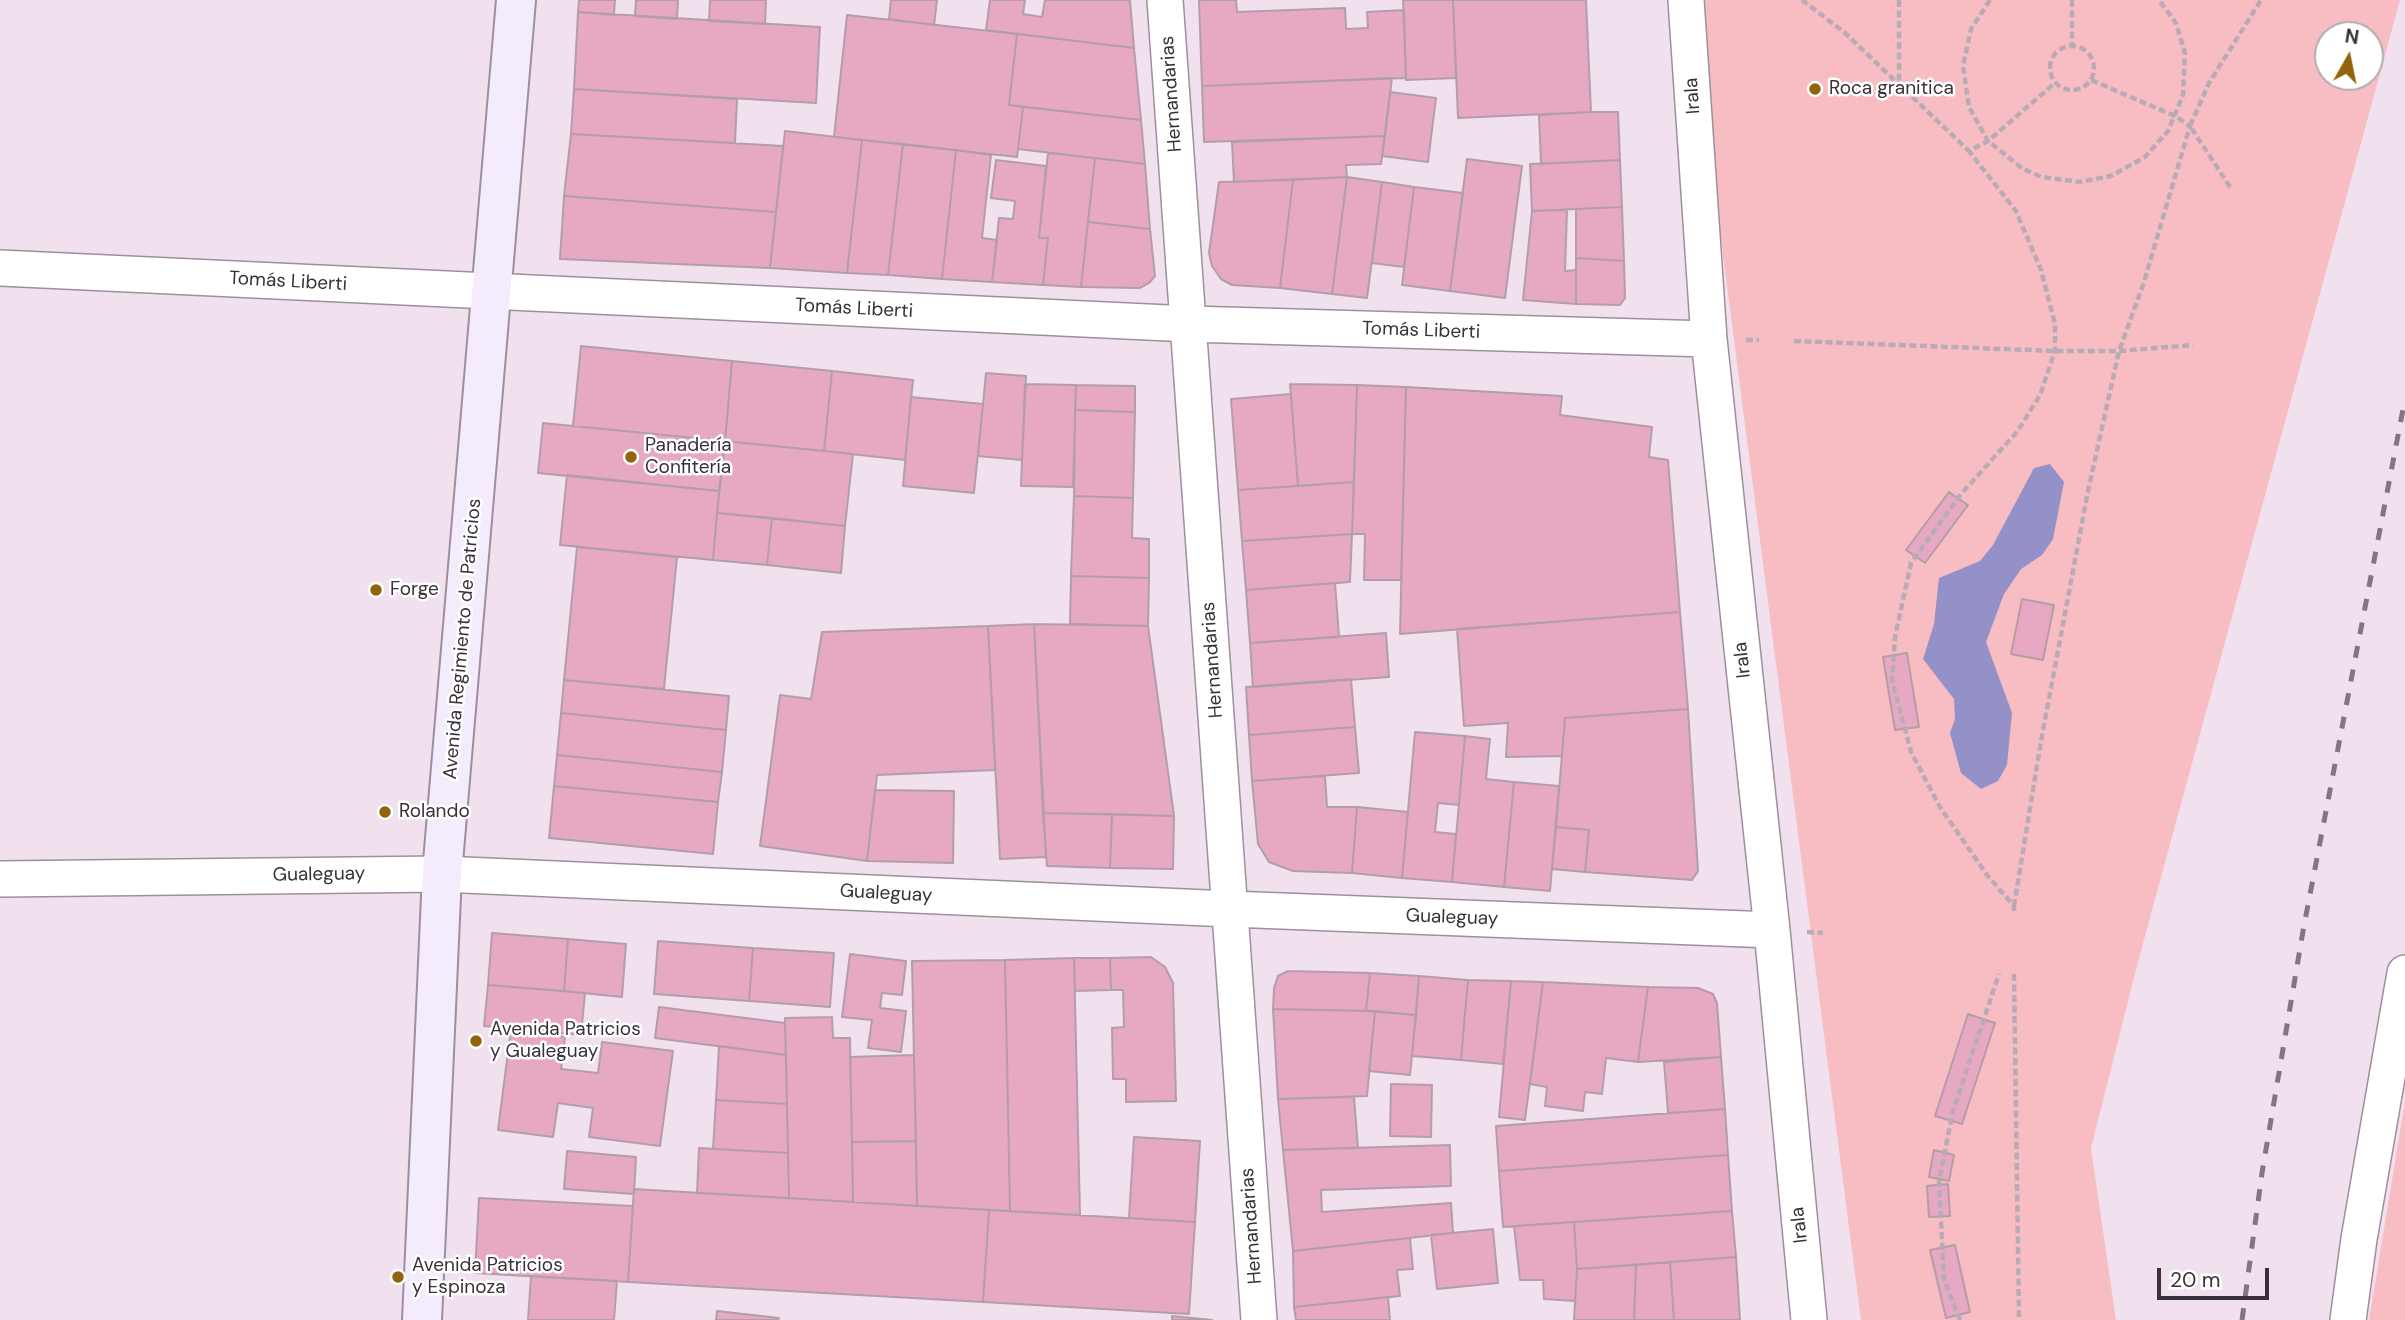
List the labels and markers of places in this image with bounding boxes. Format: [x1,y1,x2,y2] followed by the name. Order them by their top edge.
[1829,78,1954,100] place label: Roca granitica
[1807,81,1823,97] marker: Roca granitica
[645,435,731,479] place label: Panadería Confitería
[623,449,639,465] marker: Panadería Confitería
[390,579,439,601] place label: Forge
[368,582,384,598] marker: Forge
[399,801,470,823] place label: Rolando
[377,804,393,820] marker: Rolando
[490,1019,641,1063] place label: Avenida Patricios y Gualeguay
[468,1033,484,1049] marker: Avenida Patricios y Gualeguay
[412,1255,563,1299] place label: Avenida Patricios y Espinoza
[390,1269,406,1285] marker: Avenida Patricios y Espinoza

